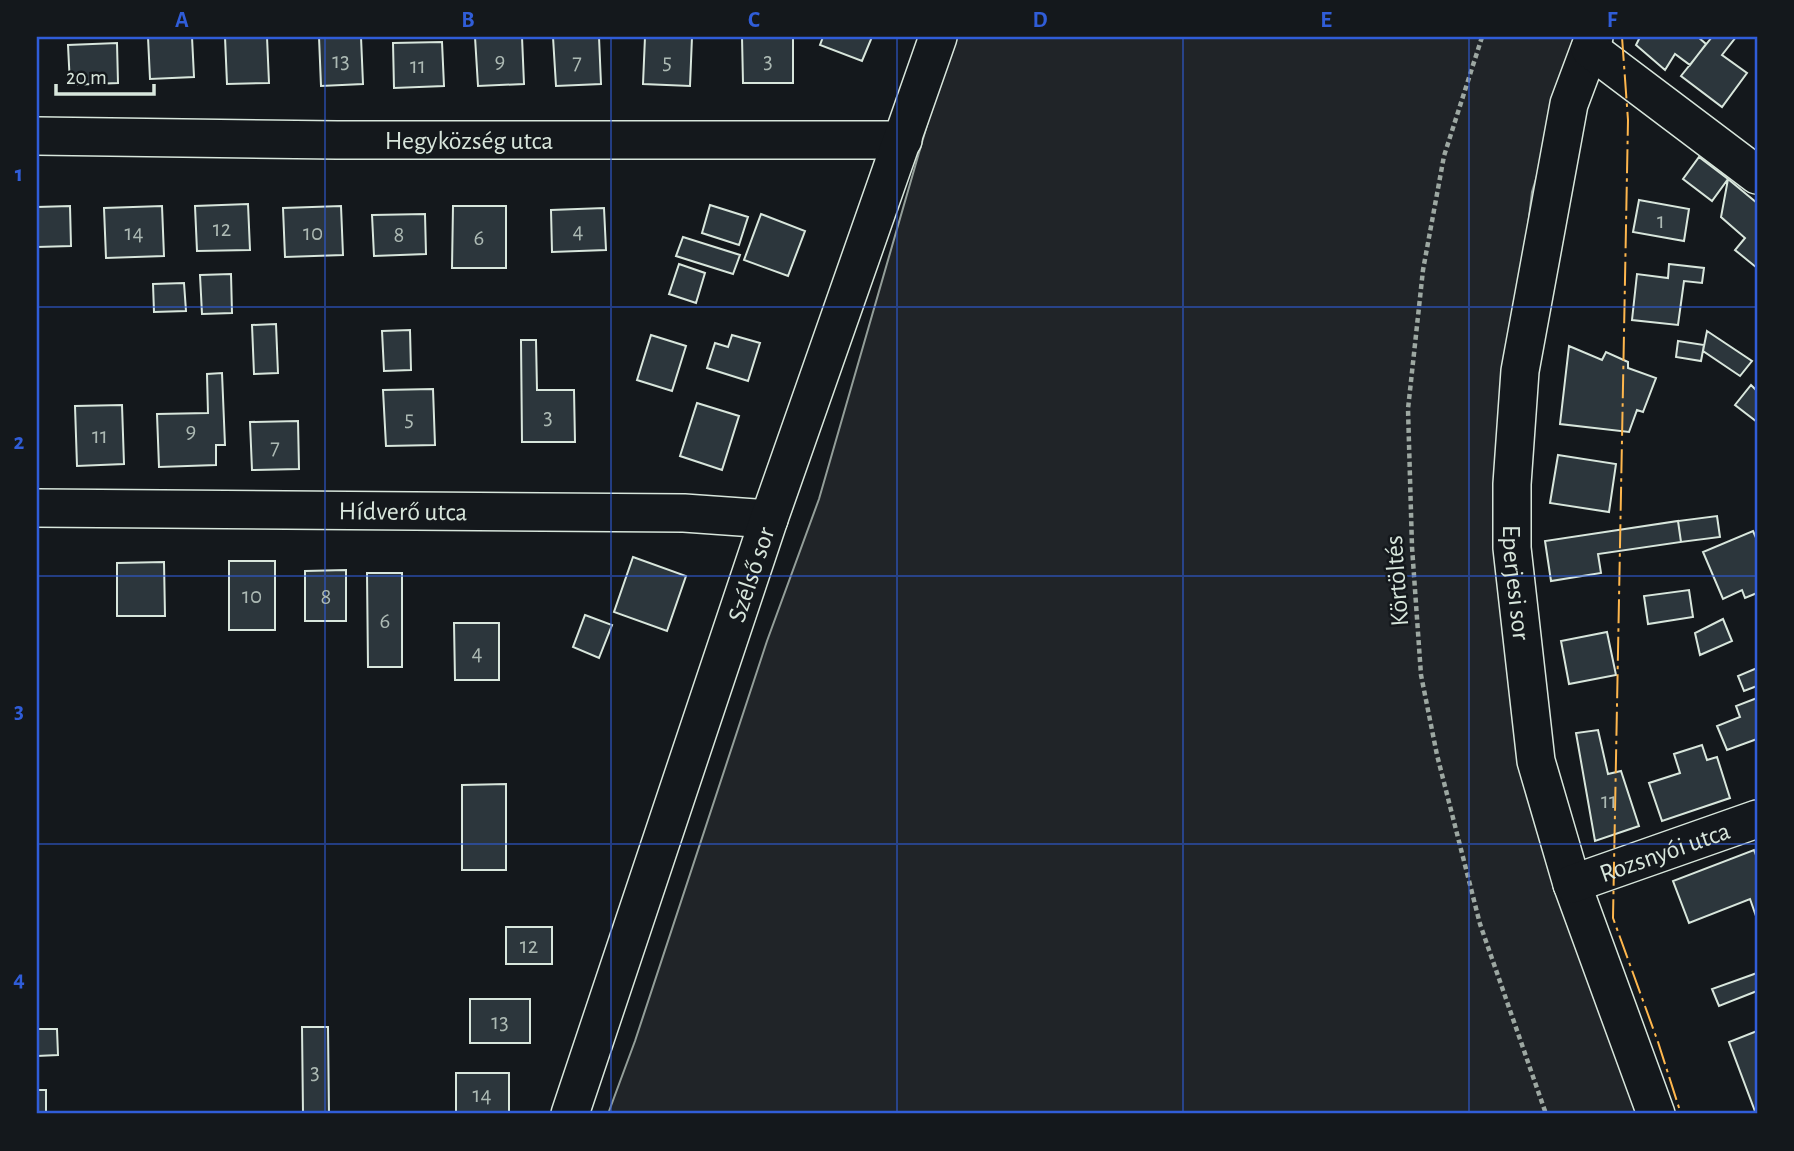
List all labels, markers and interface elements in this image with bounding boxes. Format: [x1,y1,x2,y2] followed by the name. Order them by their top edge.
[175,9,189,32] text: A
[461,9,475,32] text: B
[748,9,760,32] text: C
[1032,9,1048,32] text: D
[1320,9,1332,32] text: E
[1607,9,1618,32] text: F
[332,50,350,73] house number: 13
[495,50,505,73] house number: 9
[763,50,773,73] house number: 3
[572,51,582,74] house number: 7
[662,51,672,74] house number: 5
[56,52,154,96] scale bar
[410,55,426,78] house number: 11
[66,67,107,88] text: 20 m
[385,128,553,154] street label: Hegyközség utca
[15,163,23,186] text: 1
[1657,210,1665,233] house number: 1
[213,218,231,241] house number: 12
[572,220,584,243] house number: 4
[125,222,143,245] house number: 14
[303,222,323,245] house number: 10
[394,224,404,247] house number: 8
[474,227,484,250] house number: 6
[543,406,553,429] house number: 3
[404,408,414,431] house number: 5
[186,420,196,443] house number: 9
[92,425,108,448] house number: 11
[14,431,25,454] text: 2
[270,436,280,459] house number: 7
[339,498,467,525] street label: Hídverő utca
[724,523,780,625] street label: Szélső sor
[1498,525,1534,642] street label: Eperjesi sor
[1381,535,1413,627] street label: Körtöltés
[242,585,262,608] house number: 10
[321,586,331,609] house number: 8
[380,610,390,633] house number: 6
[471,642,483,665] house number: 4
[14,700,24,723] text: 3
[1601,790,1617,813] house number: 11
[1596,818,1733,887] street label: Rozsnyói utca
[520,935,538,958] house number: 12
[13,968,25,991] text: 4
[491,1011,509,1034] house number: 13
[310,1061,320,1084] house number: 3
[473,1084,491,1107] house number: 14

